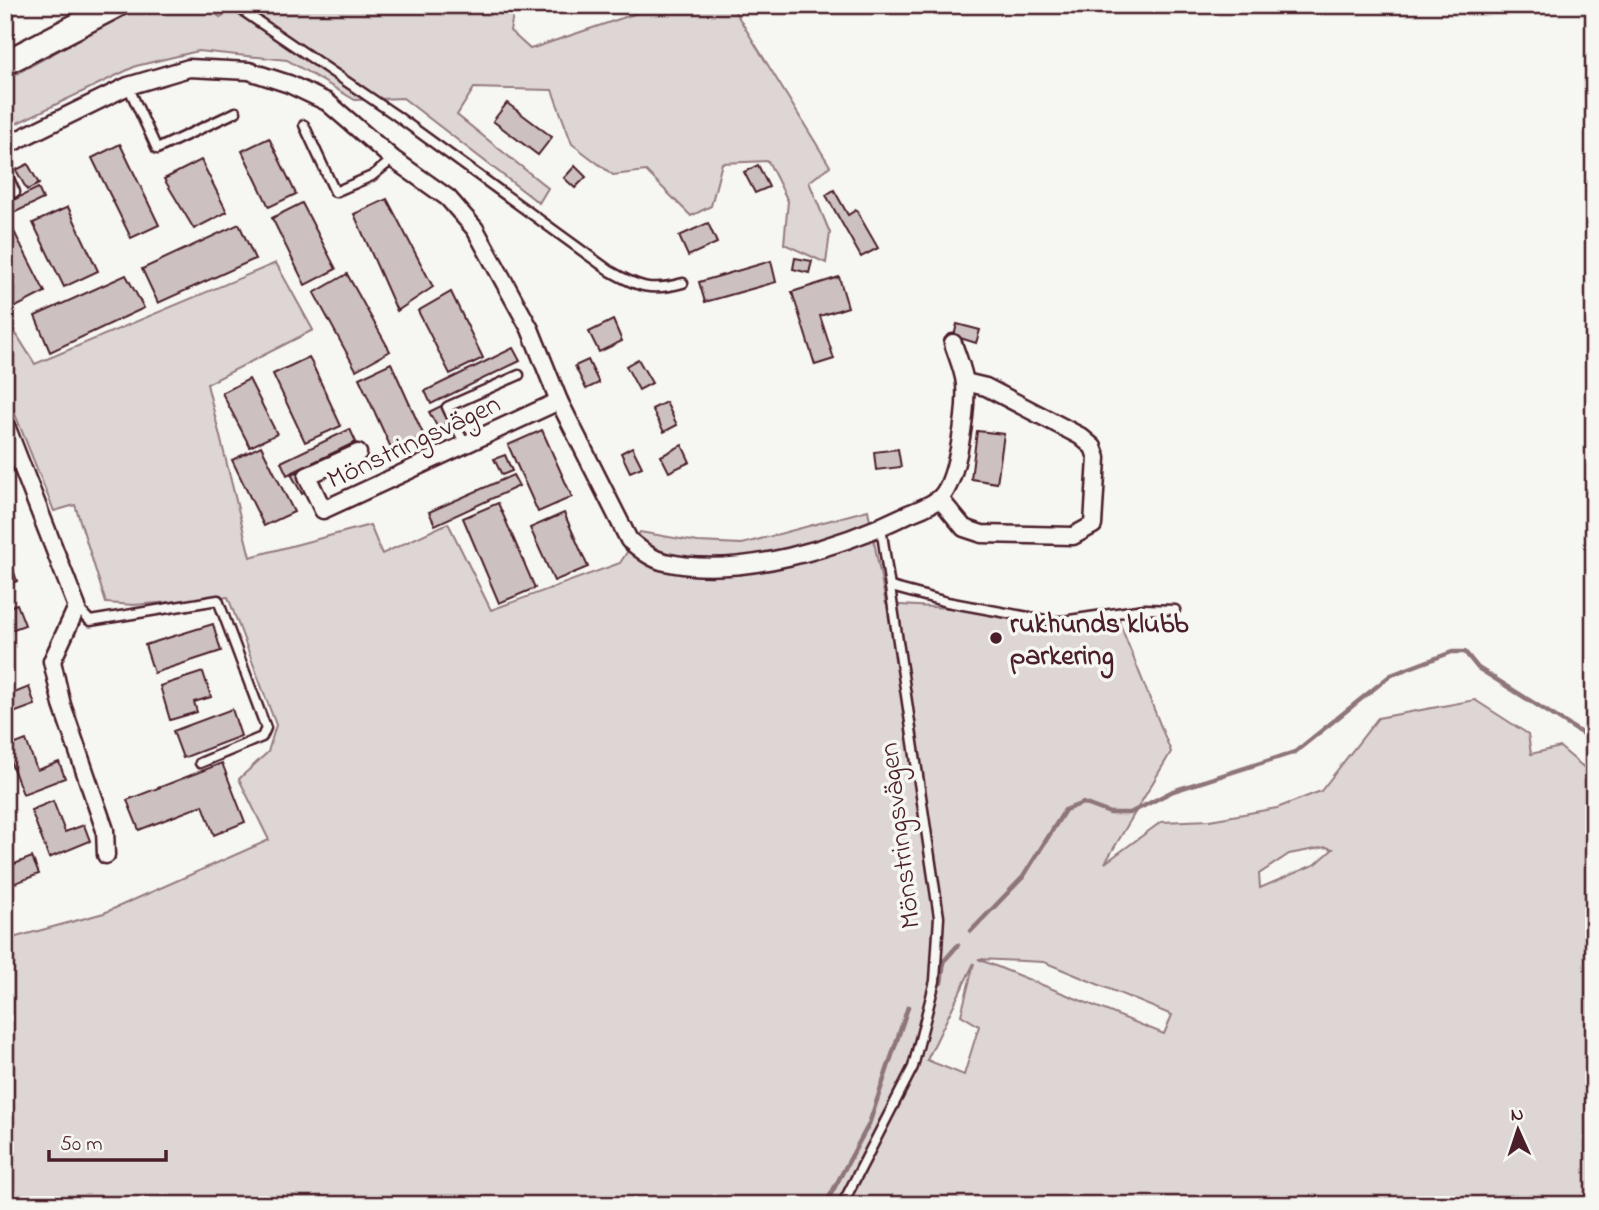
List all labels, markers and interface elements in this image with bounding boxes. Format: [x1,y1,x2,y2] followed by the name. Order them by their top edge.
[321,385,508,501] street label: Mönstringsvägen
[1010,605,1189,679] place label: rukhunds klubb parkering
[988,630,1004,646] marker: rukhunds klubb parkering
[870,740,933,931] street label: Mönstringsvägen
[1484,1094,1554,1164] north arrow
[1510,1102,1525,1129] text: N
[49,1119,166,1163] scale bar
[60,1130,103,1160] text: 50 m

